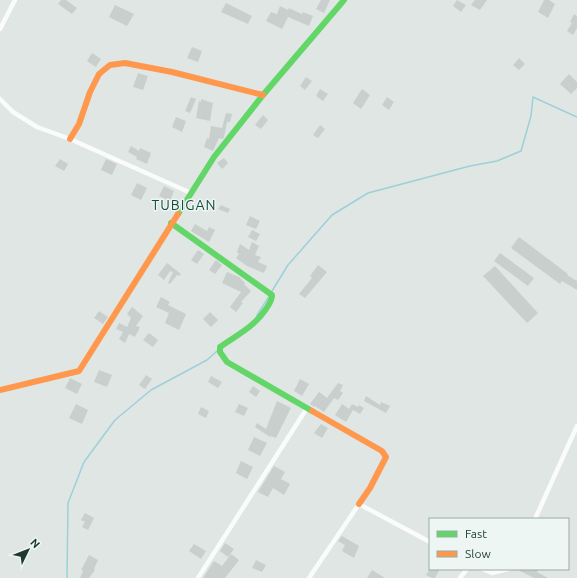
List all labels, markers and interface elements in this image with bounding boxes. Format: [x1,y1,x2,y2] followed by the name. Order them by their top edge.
[151,197,217,213] district label: TUBIGAN
[429,518,569,570] legend
[465,527,487,540] text: Fast
[8,530,48,570] north arrow
[28,536,43,550] text: N
[465,547,491,560] text: Slow

